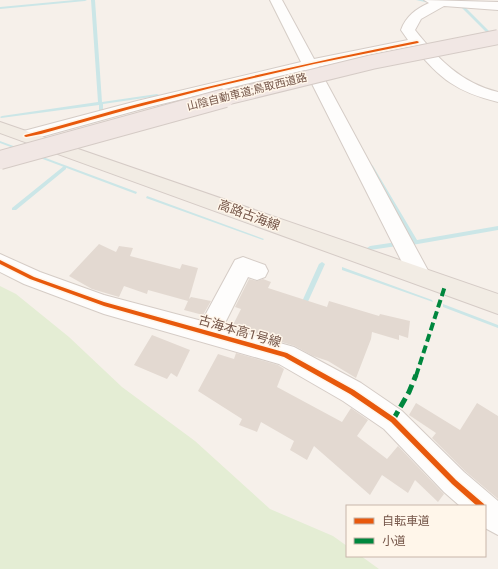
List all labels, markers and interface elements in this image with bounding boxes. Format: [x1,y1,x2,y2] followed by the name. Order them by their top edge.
[186,71,308,113] street label: 山陰自動車道;鳥取西道路
[216,197,282,233] street label: 高路古海線
[197,312,283,350] street label: 古海本高1号線
[346,505,486,557] legend
[382,514,430,528] text: 自転車道
[382,534,406,548] text: 小道

